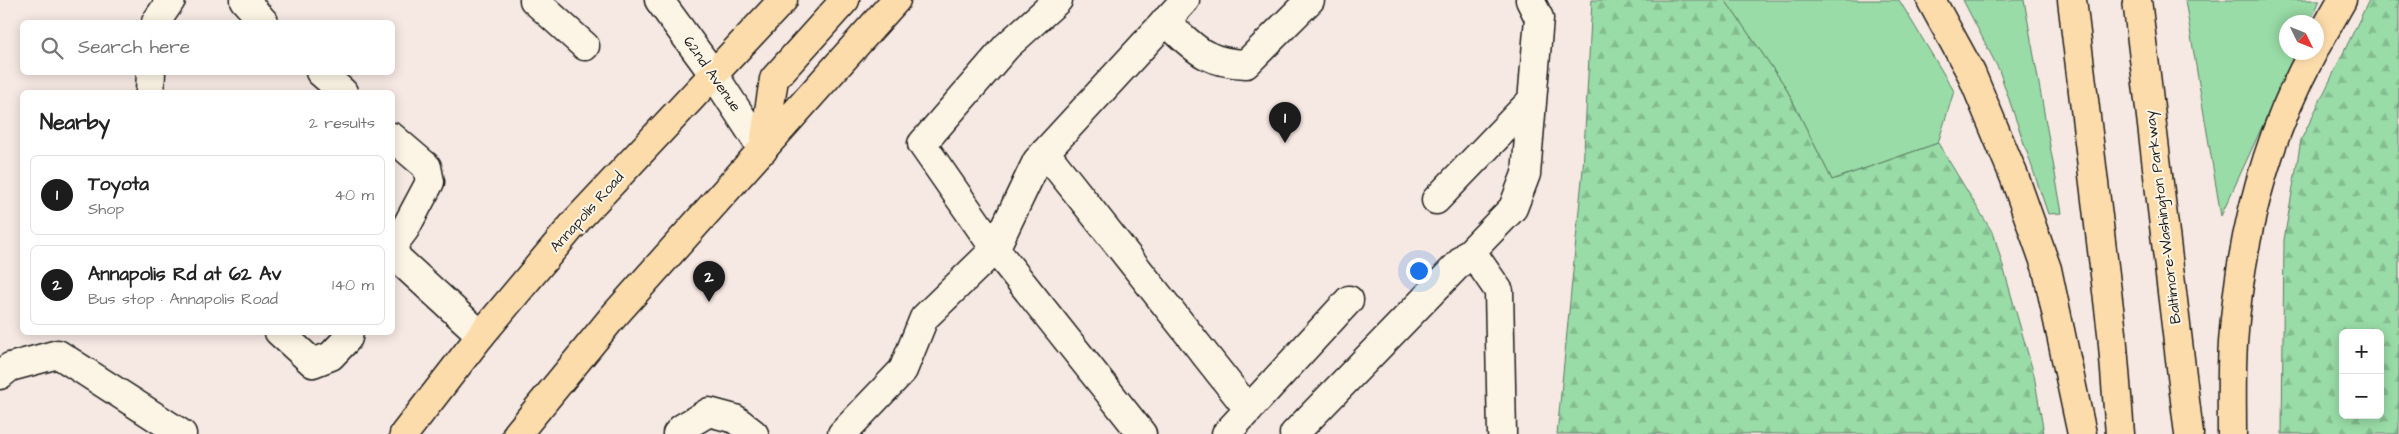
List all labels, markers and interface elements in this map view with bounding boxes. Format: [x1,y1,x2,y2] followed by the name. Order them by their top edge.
[2279,15,2324,60] north arrow
[20,20,395,75] search box
[678,32,746,116] street label: 62nd Avenue
[38,34,66,62] icon: search
[78,34,190,61] text: Search here
[1269,102,1301,143] pin: 1
[40,108,110,137] text: Nearby
[2139,109,2188,325] street label: Baltimore-Washington Parkway
[309,112,375,134] text: 2 results
[545,167,629,257] street label: Annapolis Road
[88,171,149,198] text: Toyota
[56,184,58,206] text: 1
[334,184,374,206] text: 40 m
[88,198,124,220] text: Shop
[1406,258,1432,284] your location
[88,261,281,288] text: Annapolis Rd at 62 Av
[693,261,725,302] pin: 2
[52,274,62,296] text: 2
[332,274,374,296] text: 140 m
[88,288,278,310] text: Bus stop · Annapolis Road
[2339,329,2384,419] map controls
[2339,329,2384,374] button: +
[2339,374,2384,419] button: −

